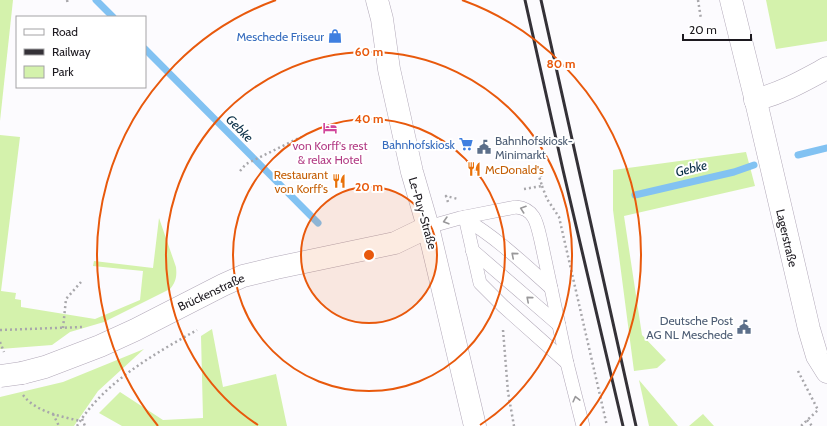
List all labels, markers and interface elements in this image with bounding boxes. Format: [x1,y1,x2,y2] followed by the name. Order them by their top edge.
[16,16,146,88] legend
[683,16,751,42] scale bar
[689,22,717,37] text: 20 m
[52,24,78,39] text: Road
[327,28,343,44] shop icon: Meschede Friseur
[236,29,324,44] place label: Meschede Friseur
[52,44,90,59] text: Railway
[355,44,383,59] text: 60 m
[547,56,575,71] text: 80 m
[52,64,74,79] text: Park
[223,111,257,145] water label: Gebke
[354,111,384,126] text: 40 m
[322,120,338,136] hotel icon: von Korff's rest & relax Hotel
[495,133,573,162] place label: Bahnhofskiosk- Minimarkt
[458,136,474,152] supermarket icon: Bahnhofskiosk
[382,137,456,152] place label: Bahnhofskiosk
[293,138,367,167] place label: von Korff's rest & relax Hotel
[476,139,492,155] public building icon: Bahnhofskiosk- Minimarkt
[673,156,709,180] water label: Gebke
[466,161,482,177] restaurant icon: McDonald's
[485,162,544,177] place label: McDonald's
[274,167,328,196] place label: Restaurant von Korff's
[331,173,347,189] restaurant icon: Restaurant von Korff's
[406,175,440,251] street label: Le-Puy-Straße
[355,179,383,194] text: 20 m
[520,206,527,214] one-way arrow
[773,207,801,269] street label: Lagerstraße
[443,216,450,225] one-way arrow
[362,248,376,262] centre of rings
[511,253,518,260] one-way arrow
[175,270,247,314] street label: Brückenstraße
[527,297,534,304] one-way arrow
[646,313,733,342] place label: Deutsche Post AG NL Meschede
[736,319,752,335] public building icon: Deutsche Post AG NL Meschede
[572,396,581,403] one-way arrow

